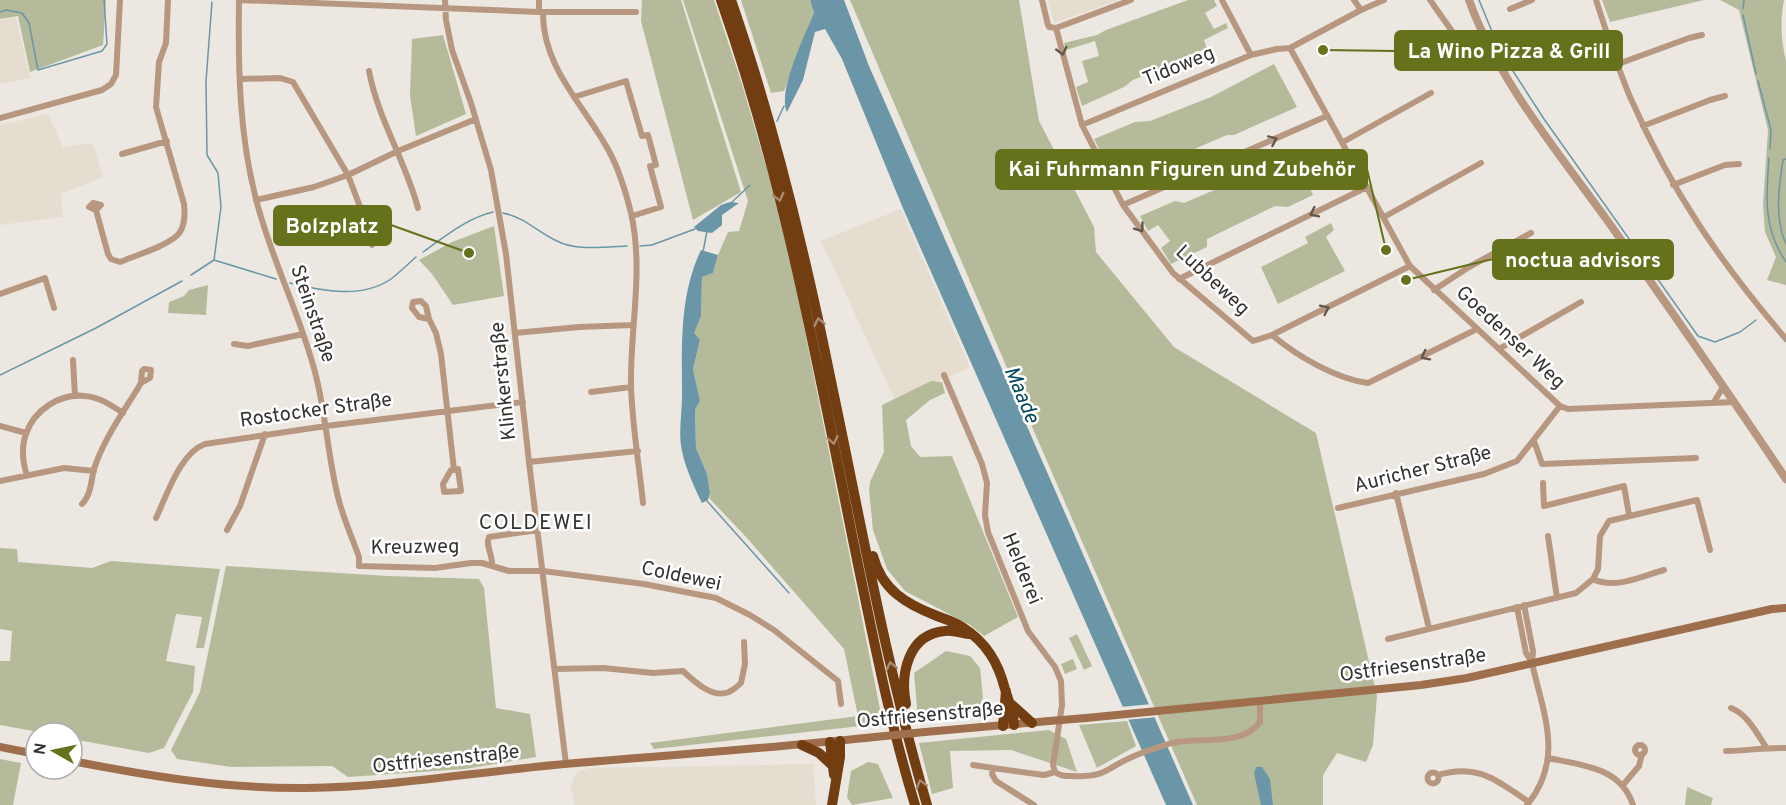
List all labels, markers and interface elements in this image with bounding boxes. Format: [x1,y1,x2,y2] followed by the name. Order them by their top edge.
[1395,31,1622,70] callout: La Wino Pizza & Grill
[1408,39,1610,66] text: La Wino Pizza & Grill
[1139,41,1219,93] street label: Tidoweg
[1055,45,1067,56] one-way arrow
[1266,135,1277,147] one-way arrow
[996,150,1367,189] callout: Kai Fuhrmann Figuren und Zubehör
[1009,157,1356,184] text: Kai Fuhrmann Figuren und Zubehör
[772,191,784,202] one-way arrow
[274,206,391,245] callout: Bolzplatz
[1310,206,1321,218] one-way arrow
[285,214,379,241] text: Bolzplatz
[1132,222,1143,233] one-way arrow
[1169,240,1255,322] street label: Lubbeweg
[1493,240,1673,279] callout: noctua advisors
[1505,248,1661,275] text: noctua advisors
[283,262,341,366] street label: Steinstraße
[1450,280,1570,396] street label: Goedenser Weg
[1318,305,1329,316] one-way arrow
[813,318,826,328] one-way arrow
[485,320,523,442] street label: Klinkerstraße
[1420,348,1431,360] one-way arrow
[997,362,1046,429] water label: Maade
[238,387,394,435] street label: Rostocker Straße
[825,434,838,444] one-way arrow
[1352,440,1494,500] street label: Auricher Straße
[479,510,593,537] district label: COLDEWEI
[995,529,1047,609] street label: Helderei
[370,534,460,562] street label: Kreuzweg
[639,556,723,598] street label: Coldewei
[1338,643,1488,689] street label: Ostfriesenstraße
[885,661,898,671] one-way arrow
[855,697,1005,735] street label: Ostfriesenstraße
[24,721,84,781] north arrow
[371,739,521,781] street label: Ostfriesenstraße
[30,742,52,756] text: N
[916,779,928,790] one-way arrow

